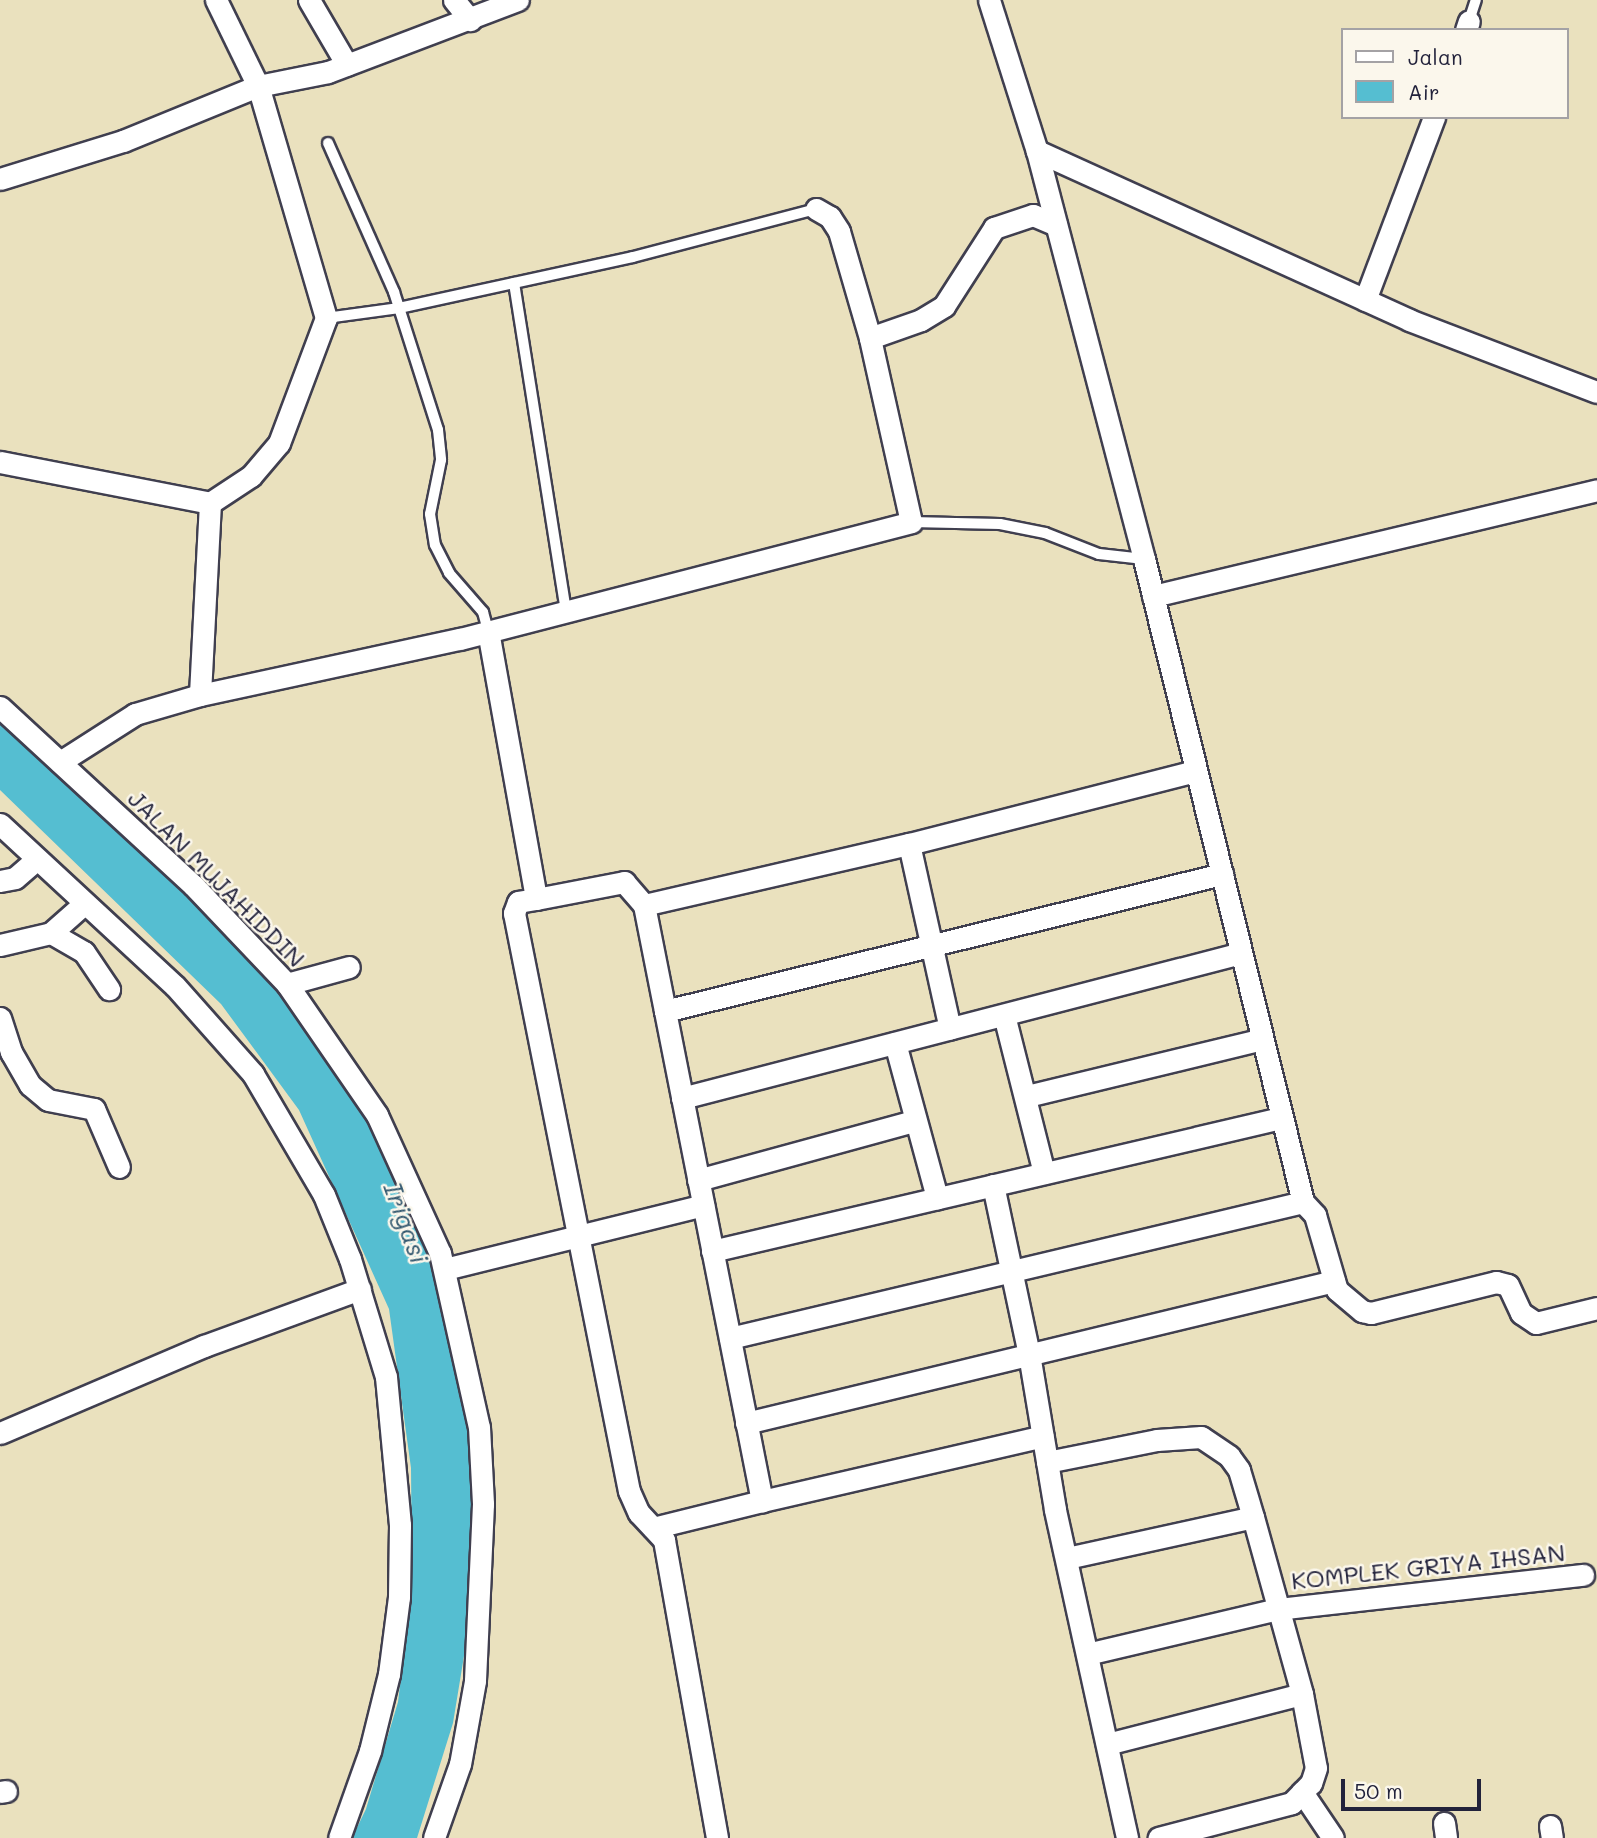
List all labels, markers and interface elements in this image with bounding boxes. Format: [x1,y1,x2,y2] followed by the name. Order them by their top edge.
[1342,28,1569,119] legend
[1408,43,1463,70] text: Jalan
[1408,78,1440,105] text: Air
[123,784,311,972] street label: JALAN MUJAHIDDIN
[377,1178,435,1268] water label: Irigasi
[1290,1537,1566,1595] street label: KOMPLEK GRIYA IHSAN
[1345,1764,1485,1808] scale bar
[1354,1777,1403,1804] text: 50 m

